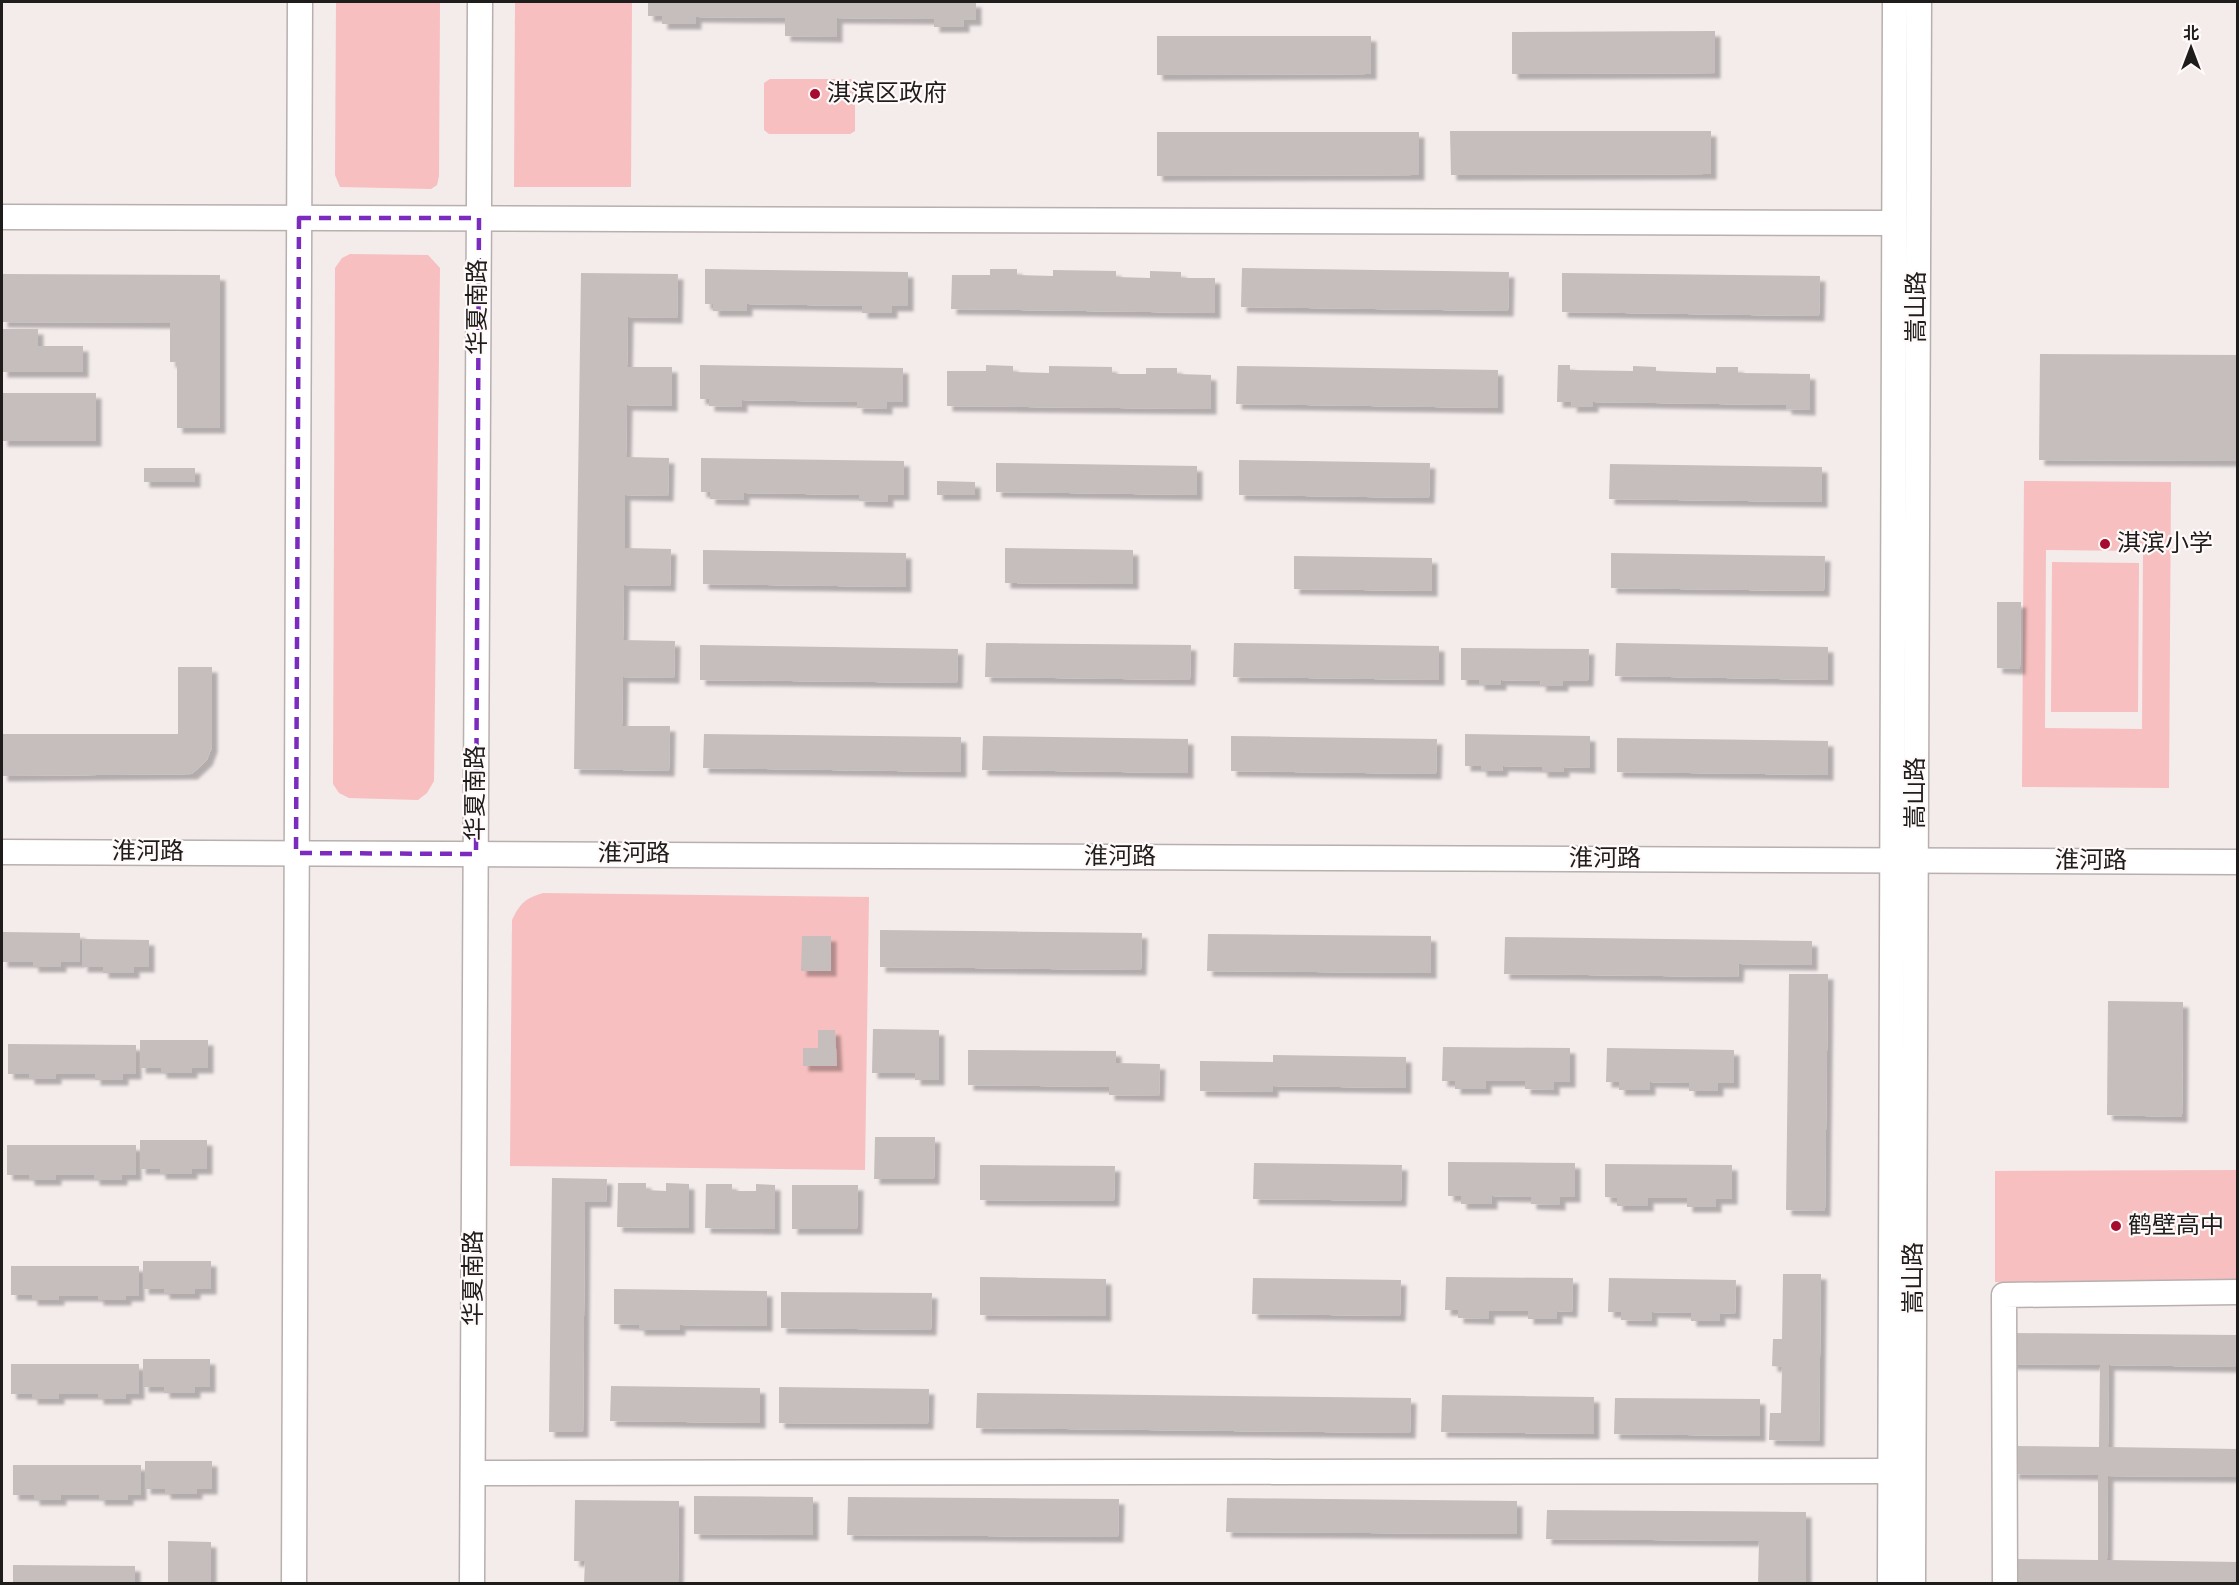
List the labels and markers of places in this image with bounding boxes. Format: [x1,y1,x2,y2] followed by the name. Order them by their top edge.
[827,80,947,106] place label: 淇滨区政府
[808,87,822,101] marker: 淇滨区政府
[2117,530,2213,556] place label: 淇滨小学
[2098,537,2112,551] marker: 淇滨小学
[2128,1212,2224,1238] place label: 鹤壁高中
[2109,1219,2123,1233] marker: 鹤壁高中

